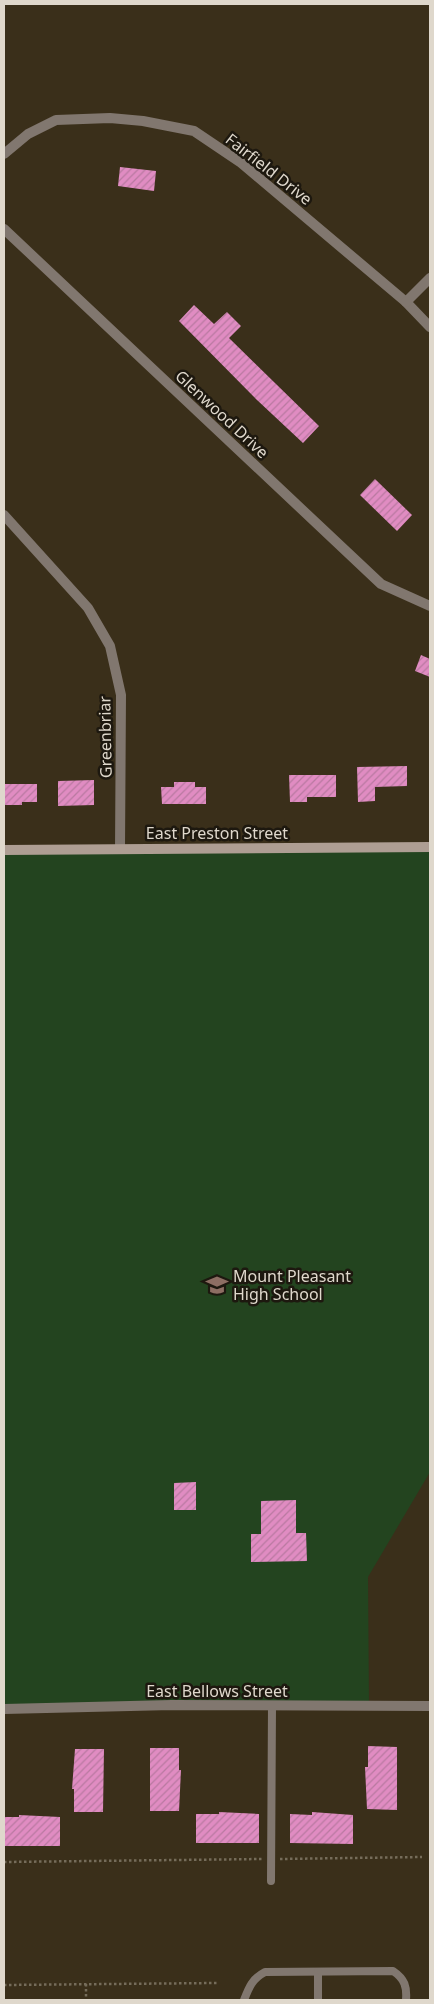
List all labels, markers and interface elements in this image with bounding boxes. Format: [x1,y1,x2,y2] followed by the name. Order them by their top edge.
[221,128,317,210] street label: Fairfield Drive
[171,365,273,463] street label: Glenwood Drive
[93,695,117,778] street label: Greenbriar
[146,822,288,844] street label: East Preston Street
[233,1265,351,1305] place label: Mount Pleasant High School
[204,1272,230,1298] school or university icon: Mount Pleasant High School
[146,1680,288,1702] street label: East Bellows Street

